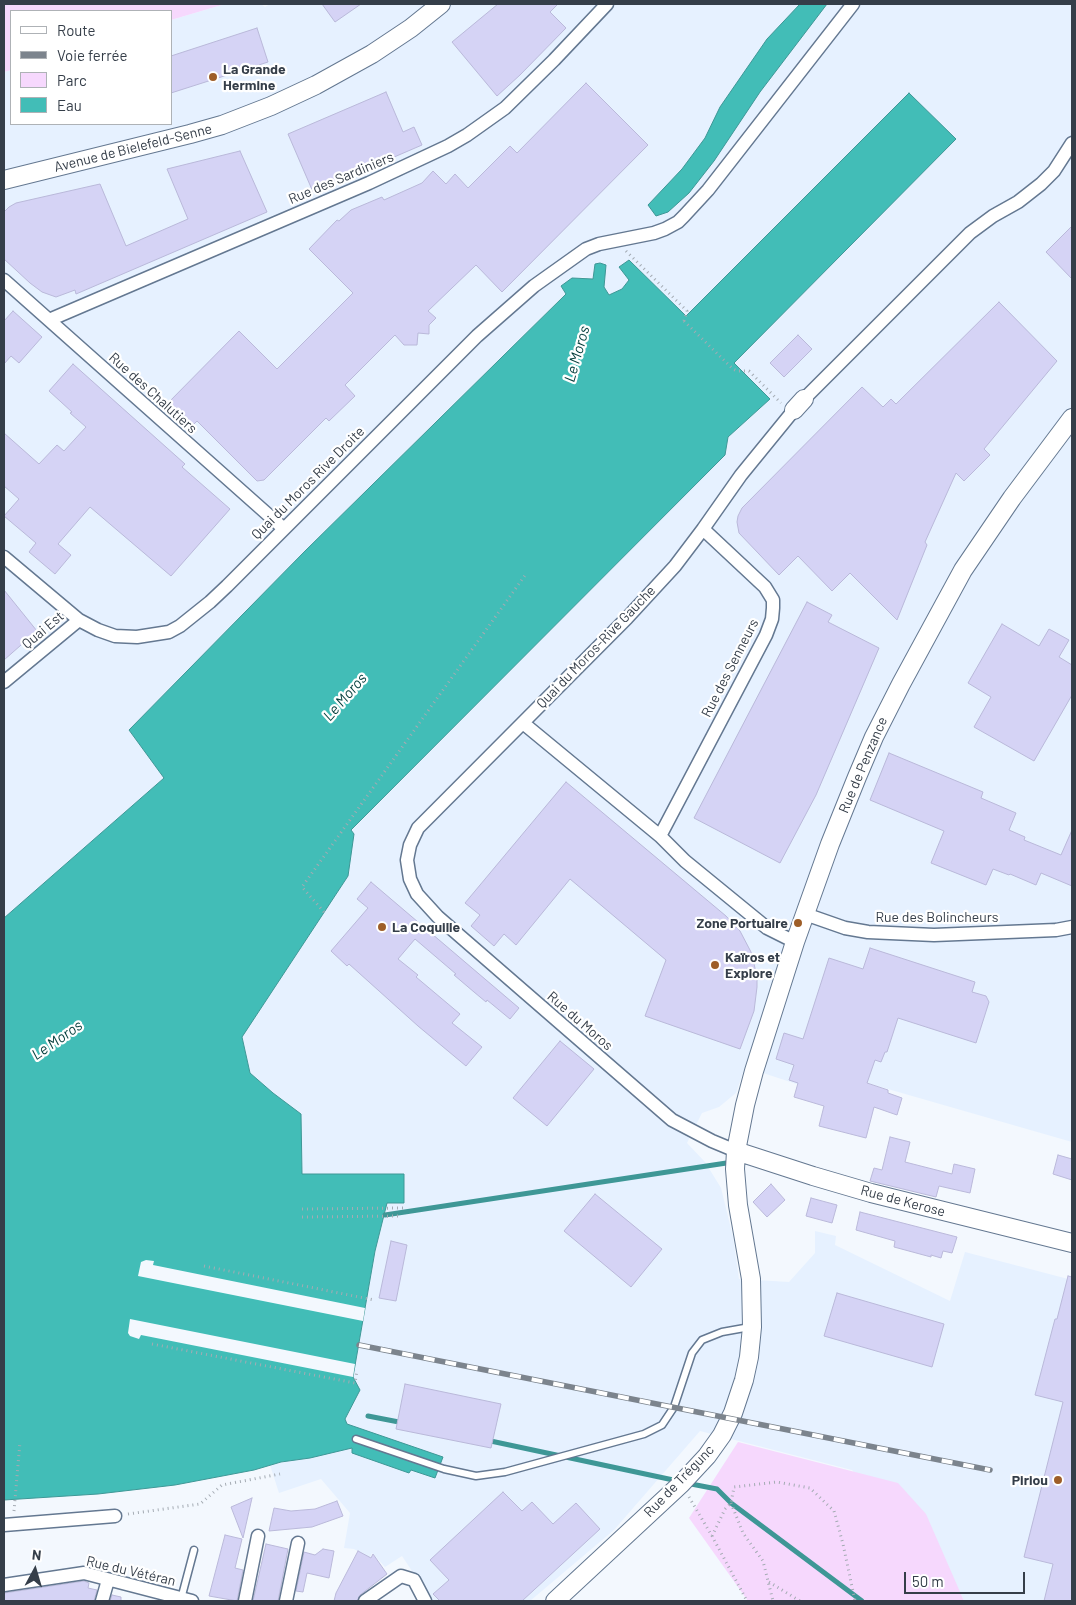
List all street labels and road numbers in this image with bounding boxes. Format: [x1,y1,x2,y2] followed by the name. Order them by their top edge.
[52,120,214,176] street label: Avenue de Bielefeld-Senne
[286,148,396,208] street label: Rue des Sardiniers
[106,349,200,437] street label: Rue des Chalutiers
[248,423,368,543] street label: Quai du Moros Rive Droite
[533,582,659,712] street label: Quai du Moros-Rive Gauche
[19,608,67,652] street label: Quai Est
[698,616,762,720] street label: Rue des Senneurs
[835,714,891,816] street label: Rue de Penzance
[876,909,998,925] street label: Rue des Bolincheurs
[544,988,616,1054] street label: Rue du Moros
[859,1182,947,1220] street label: Rue de Kerose
[640,1441,718,1521] street label: Rue de Trégunc
[85,1553,177,1589] street label: Rue du Vétéran

